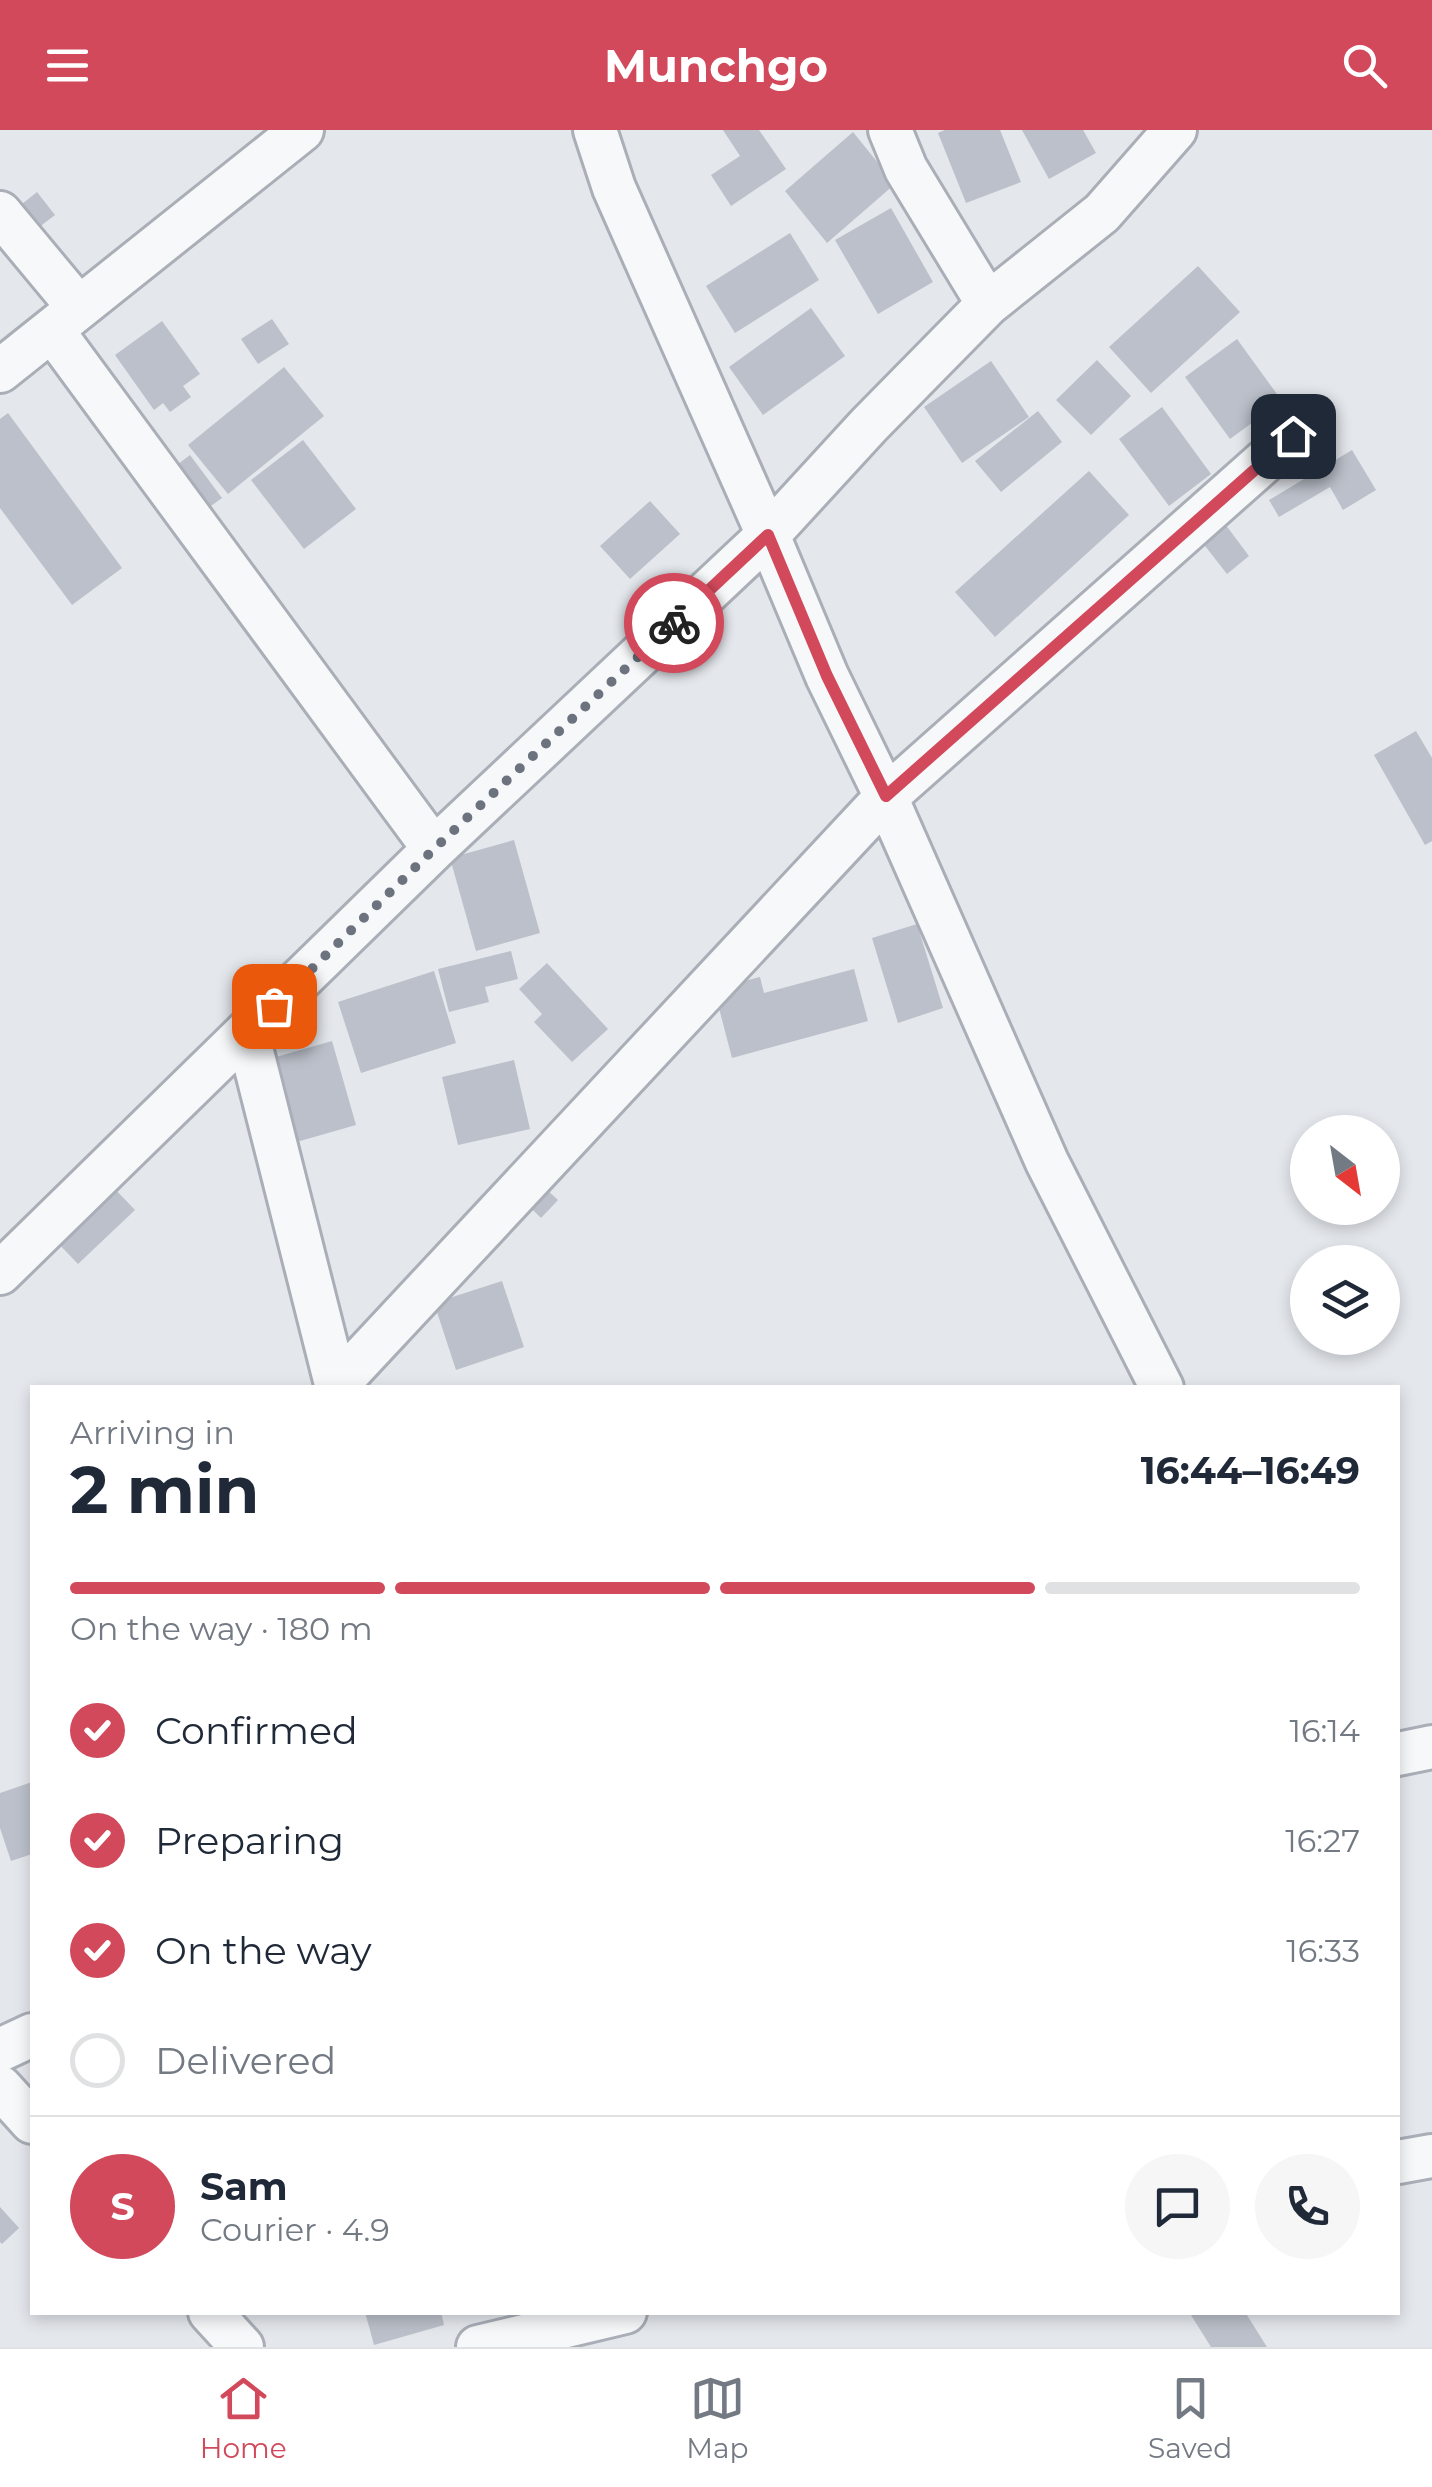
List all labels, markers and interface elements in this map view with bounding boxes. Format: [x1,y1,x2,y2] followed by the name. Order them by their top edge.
[40,38,95,93] icon: menu
[604,38,828,93] text: Munchgo
[1337,38,1392,93] icon: search
[1251,394,1336,479] pin
[1266,409,1321,464] icon: home
[624,573,724,673] courier
[647,596,702,651] icon: bike
[232,964,317,1049] pin
[247,979,302,1034] icon: bag
[1290,1115,1400,1225] north arrow
[1290,1115,1400,1355] map controls
[1290,1245,1400,1355] button: layers
[70,1413,235,1452] text: Arriving in
[1141,1447,1360,1494] text: 16:44–16:49
[70,1450,259,1529] text: 2 min
[70,1609,373,1648] text: On the way · 180 m
[70,1703,125,1758] icon: check
[155,1707,358,1754] text: Confirmed
[1289,1711,1360,1750] text: 16:14
[70,1813,125,1868] icon: check
[155,1817,344,1864] text: Preparing
[1285,1821,1360,1860] text: 16:27
[70,1923,125,1978] icon: check
[155,1927,372,1974] text: On the way
[1286,1931,1360,1970] text: 16:33
[155,2037,336,2084] text: Delivered
[1125,2154,1230,2259] button: chat
[1255,2154,1360,2259] button: phone
[200,2163,288,2210] text: Sam
[110,2183,135,2230] text: S
[200,2210,390,2249] text: Courier · 4.9
[200,2371,287,2465] tab: Home
[686,2371,749,2465] tab: Map
[1148,2371,1232,2465] tab: Saved

